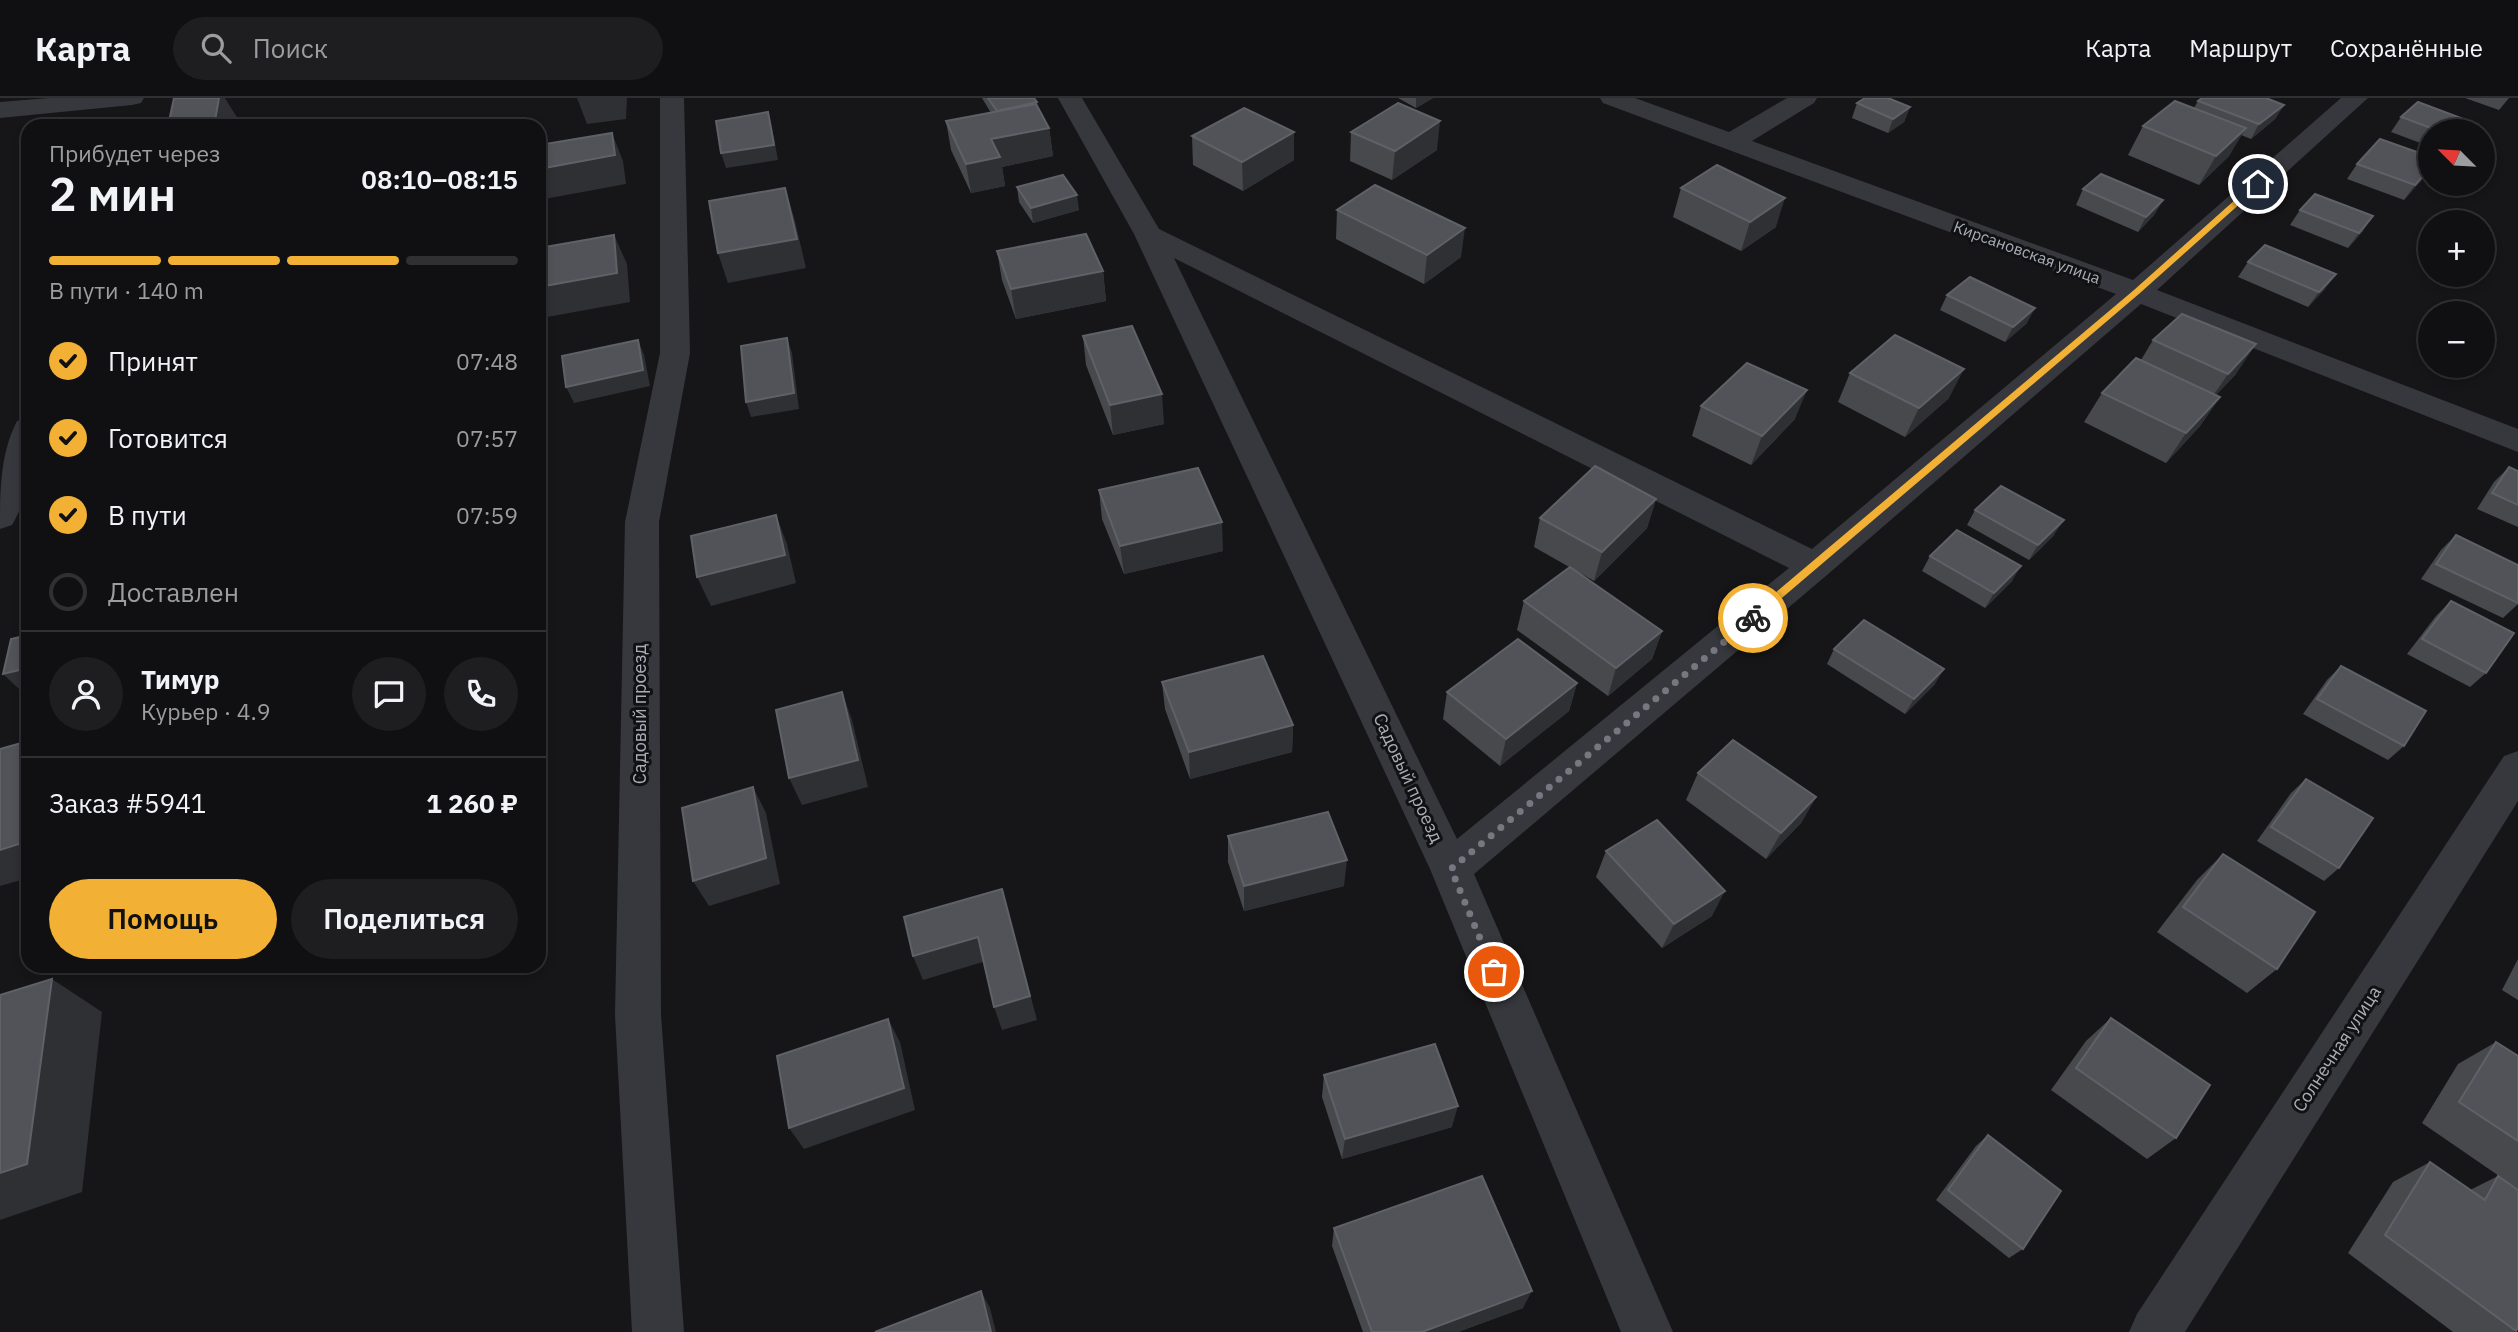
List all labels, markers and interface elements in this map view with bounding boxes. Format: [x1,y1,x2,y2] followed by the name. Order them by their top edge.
[173,17,663,80] search box
[35,27,131,70] text: Карта
[197,29,235,67] icon: search
[253,31,328,65] text: Поиск
[2085,32,2151,64] text: Карта
[2189,32,2292,64] text: Маршрут
[2330,32,2483,64] text: Сохранённые
[2418,119,2496,196] north arrow
[2418,119,2495,378] map controls
[49,138,221,168] text: Прибудет через
[2228,154,2288,214] pin
[361,162,518,196] text: 08:10–08:15
[49,164,176,224] text: 2 мин
[2239,165,2277,203] icon: home
[2418,210,2495,287] button: +
[1951,216,2104,288] street label: Кирсановская улица
[49,275,204,305] text: В пути · 140 m
[2418,301,2495,378] button: −
[49,342,87,380] icon: check
[108,344,198,378] text: Принят
[456,346,518,376] text: 07:48
[49,419,87,457] icon: check
[108,421,228,455] text: Готовится
[456,423,518,453] text: 07:57
[49,496,87,534] icon: check
[108,498,187,532] text: В пути
[456,500,518,530] text: 07:59
[108,575,239,609] text: Доставлен
[1718,583,1788,653] courier
[1734,599,1772,637] icon: bike
[628,644,651,784] street label: Садовый проезд
[49,657,123,731] button: person
[352,657,426,731] button: chat
[444,657,518,731] button: phone
[141,662,220,696] text: Тимур
[141,696,271,726] text: Курьер · 4.9
[1368,709,1449,847] street label: Садовый проезд
[49,786,206,820] text: Заказ #5941
[426,786,518,820] text: 1 260 ₽
[49,879,277,959] button: Помощь
[291,879,518,959] button: Поделиться
[1464,942,1524,1002] pin
[1475,953,1513,991] icon: bag
[2287,981,2386,1116] street label: Солнечная улица

